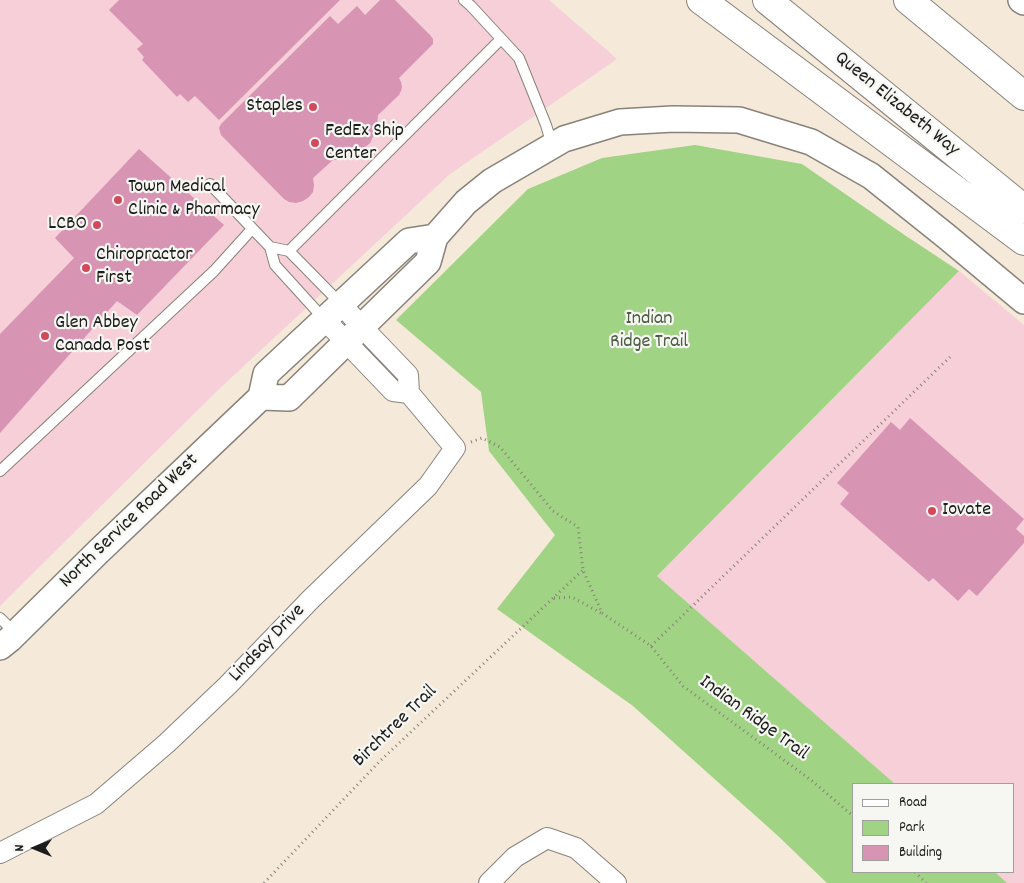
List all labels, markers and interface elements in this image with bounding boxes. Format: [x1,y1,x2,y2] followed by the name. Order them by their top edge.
[829,47,963,163] street label: Queen Elizabeth Way
[246,95,303,119] place label: Staples
[307,101,319,113] marker: Staples
[325,120,404,167] place label: FedEx Ship Center
[309,137,321,149] marker: FedEx Ship Center
[128,176,259,223] place label: Town Medical Clinic & Pharmacy
[112,194,124,206] marker: Town Medical Clinic & Pharmacy
[48,213,87,237] place label: LCBO
[91,219,103,231] marker: LCBO
[96,244,193,291] place label: Chiropractor First
[80,262,92,274] marker: Chiropractor First
[610,308,688,355] park label: Indian Ridge Trail
[55,312,150,359] place label: Glen Abbey Canada Post
[39,330,51,342] marker: Glen Abbey Canada Post
[56,450,204,594] street label: North Service Road West
[942,499,991,523] place label: Iovate
[926,505,938,517] marker: Iovate
[225,600,311,688] street label: Lindsay Drive
[693,671,813,767] street label: Indian Ridge Trail
[349,681,443,773] street label: Birchtree Trail
[852,783,1014,873] legend
[899,792,927,814] text: Road
[899,817,925,839] text: Park
[10,823,60,873] north arrow
[899,842,942,864] text: Building
[10,845,30,851] text: N

